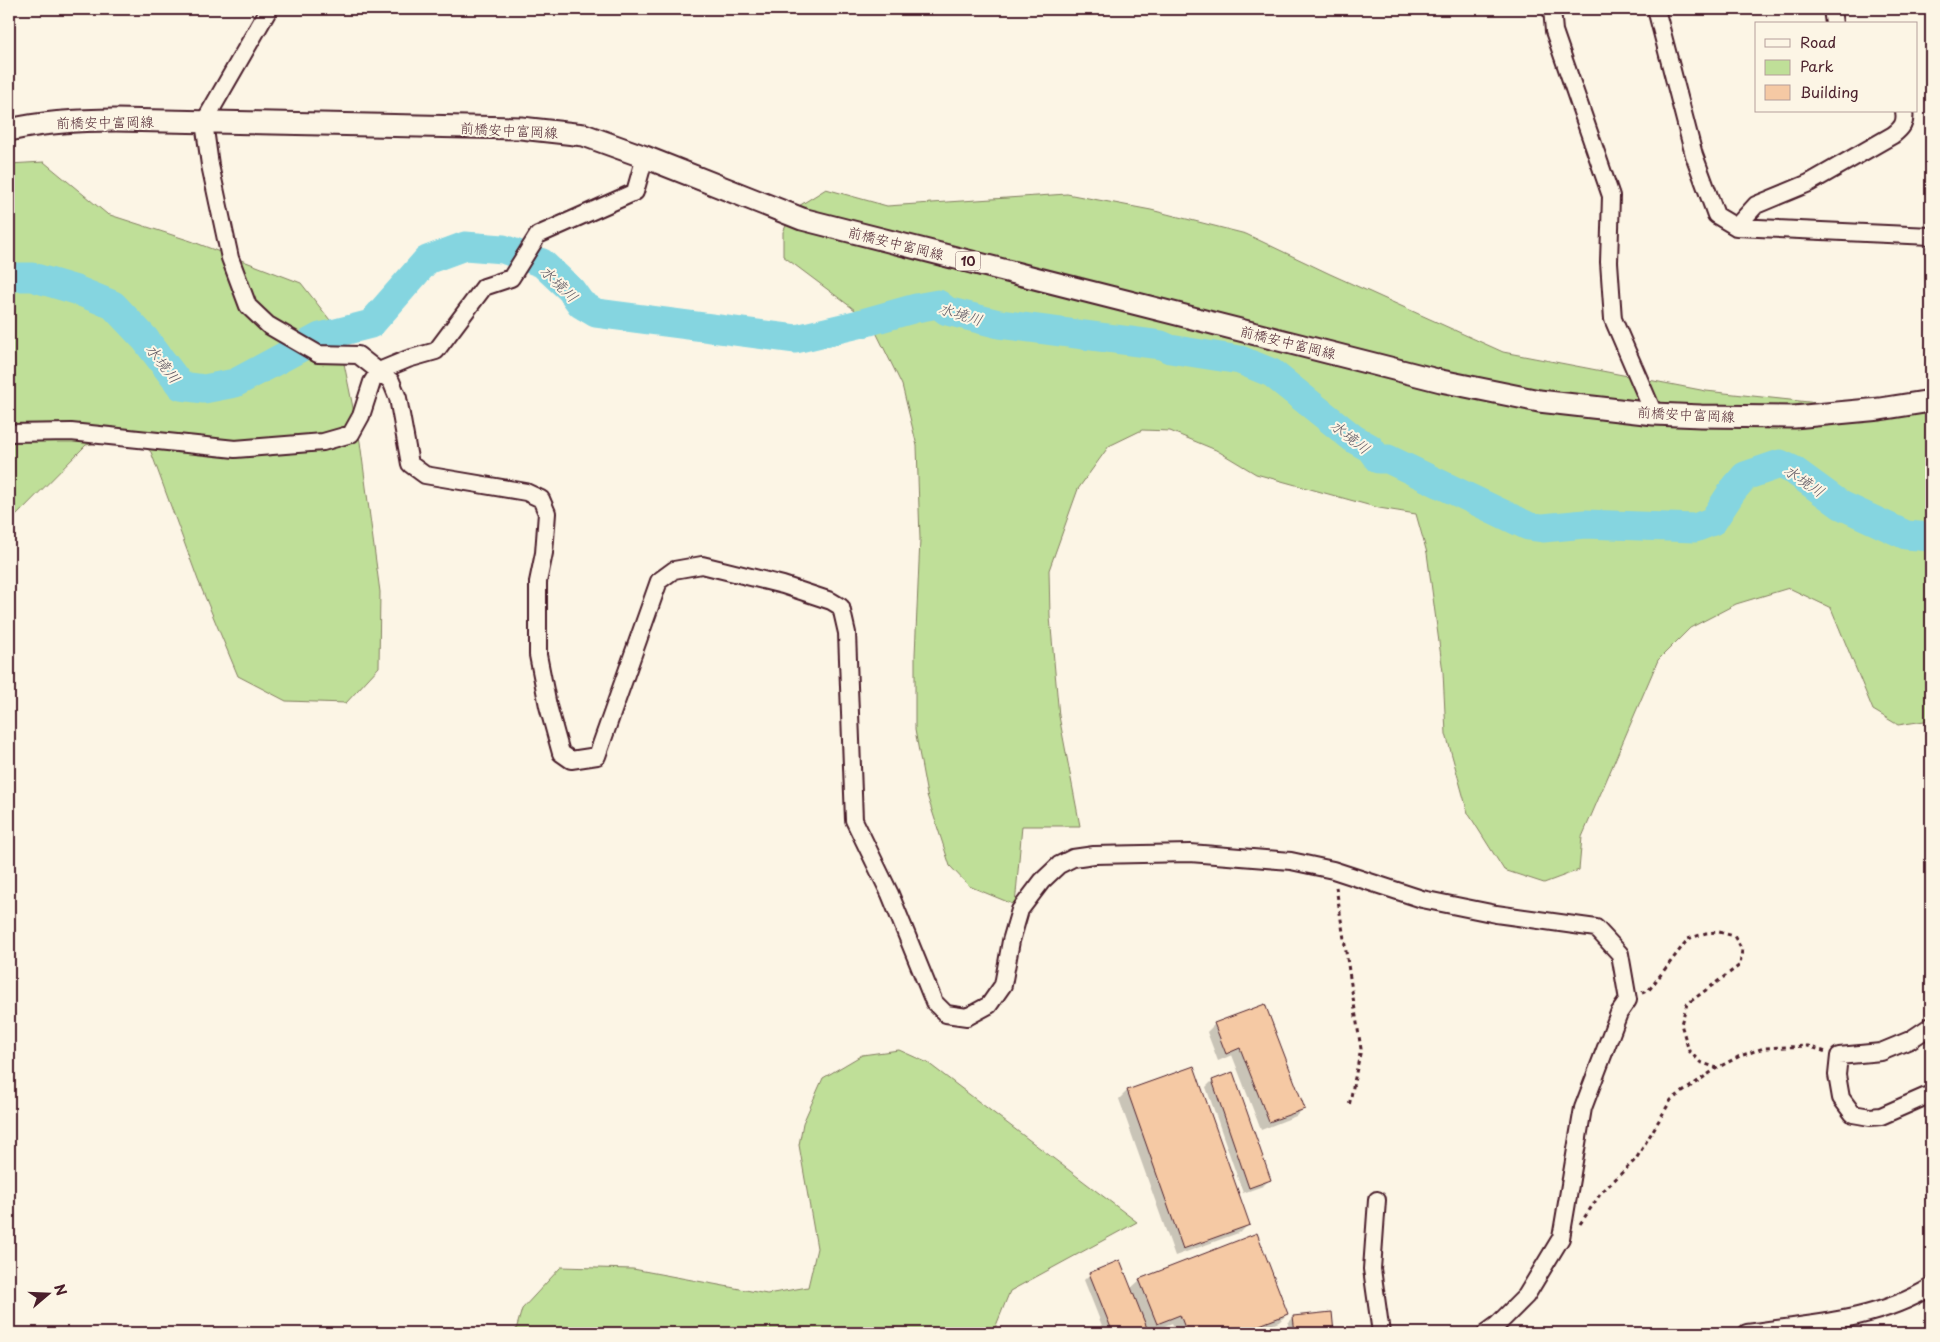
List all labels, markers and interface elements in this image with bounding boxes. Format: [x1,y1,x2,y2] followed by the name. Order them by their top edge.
[1755,22,1918,112] legend
[1800,30,1836,53] text: Road
[1800,54,1834,77] text: Park
[1800,80,1859,103] text: Building
[56,111,154,133] street label: 前橋安中富岡線
[460,117,558,143] street label: 前橋安中富岡線
[846,221,946,265] street label: 前橋安中富岡線
[956,252,980,270] road number: 10
[536,259,584,307] water label: 水境川
[936,295,986,331] water label: 水境川
[1238,320,1338,364] street label: 前橋安中富岡線
[141,338,187,388] water label: 水境川
[1637,401,1735,427] street label: 前橋安中富岡線
[1326,413,1376,459] water label: 水境川
[1780,458,1830,502] water label: 水境川
[22,1270,72,1320] north arrow
[49,1281,72,1298] text: N

